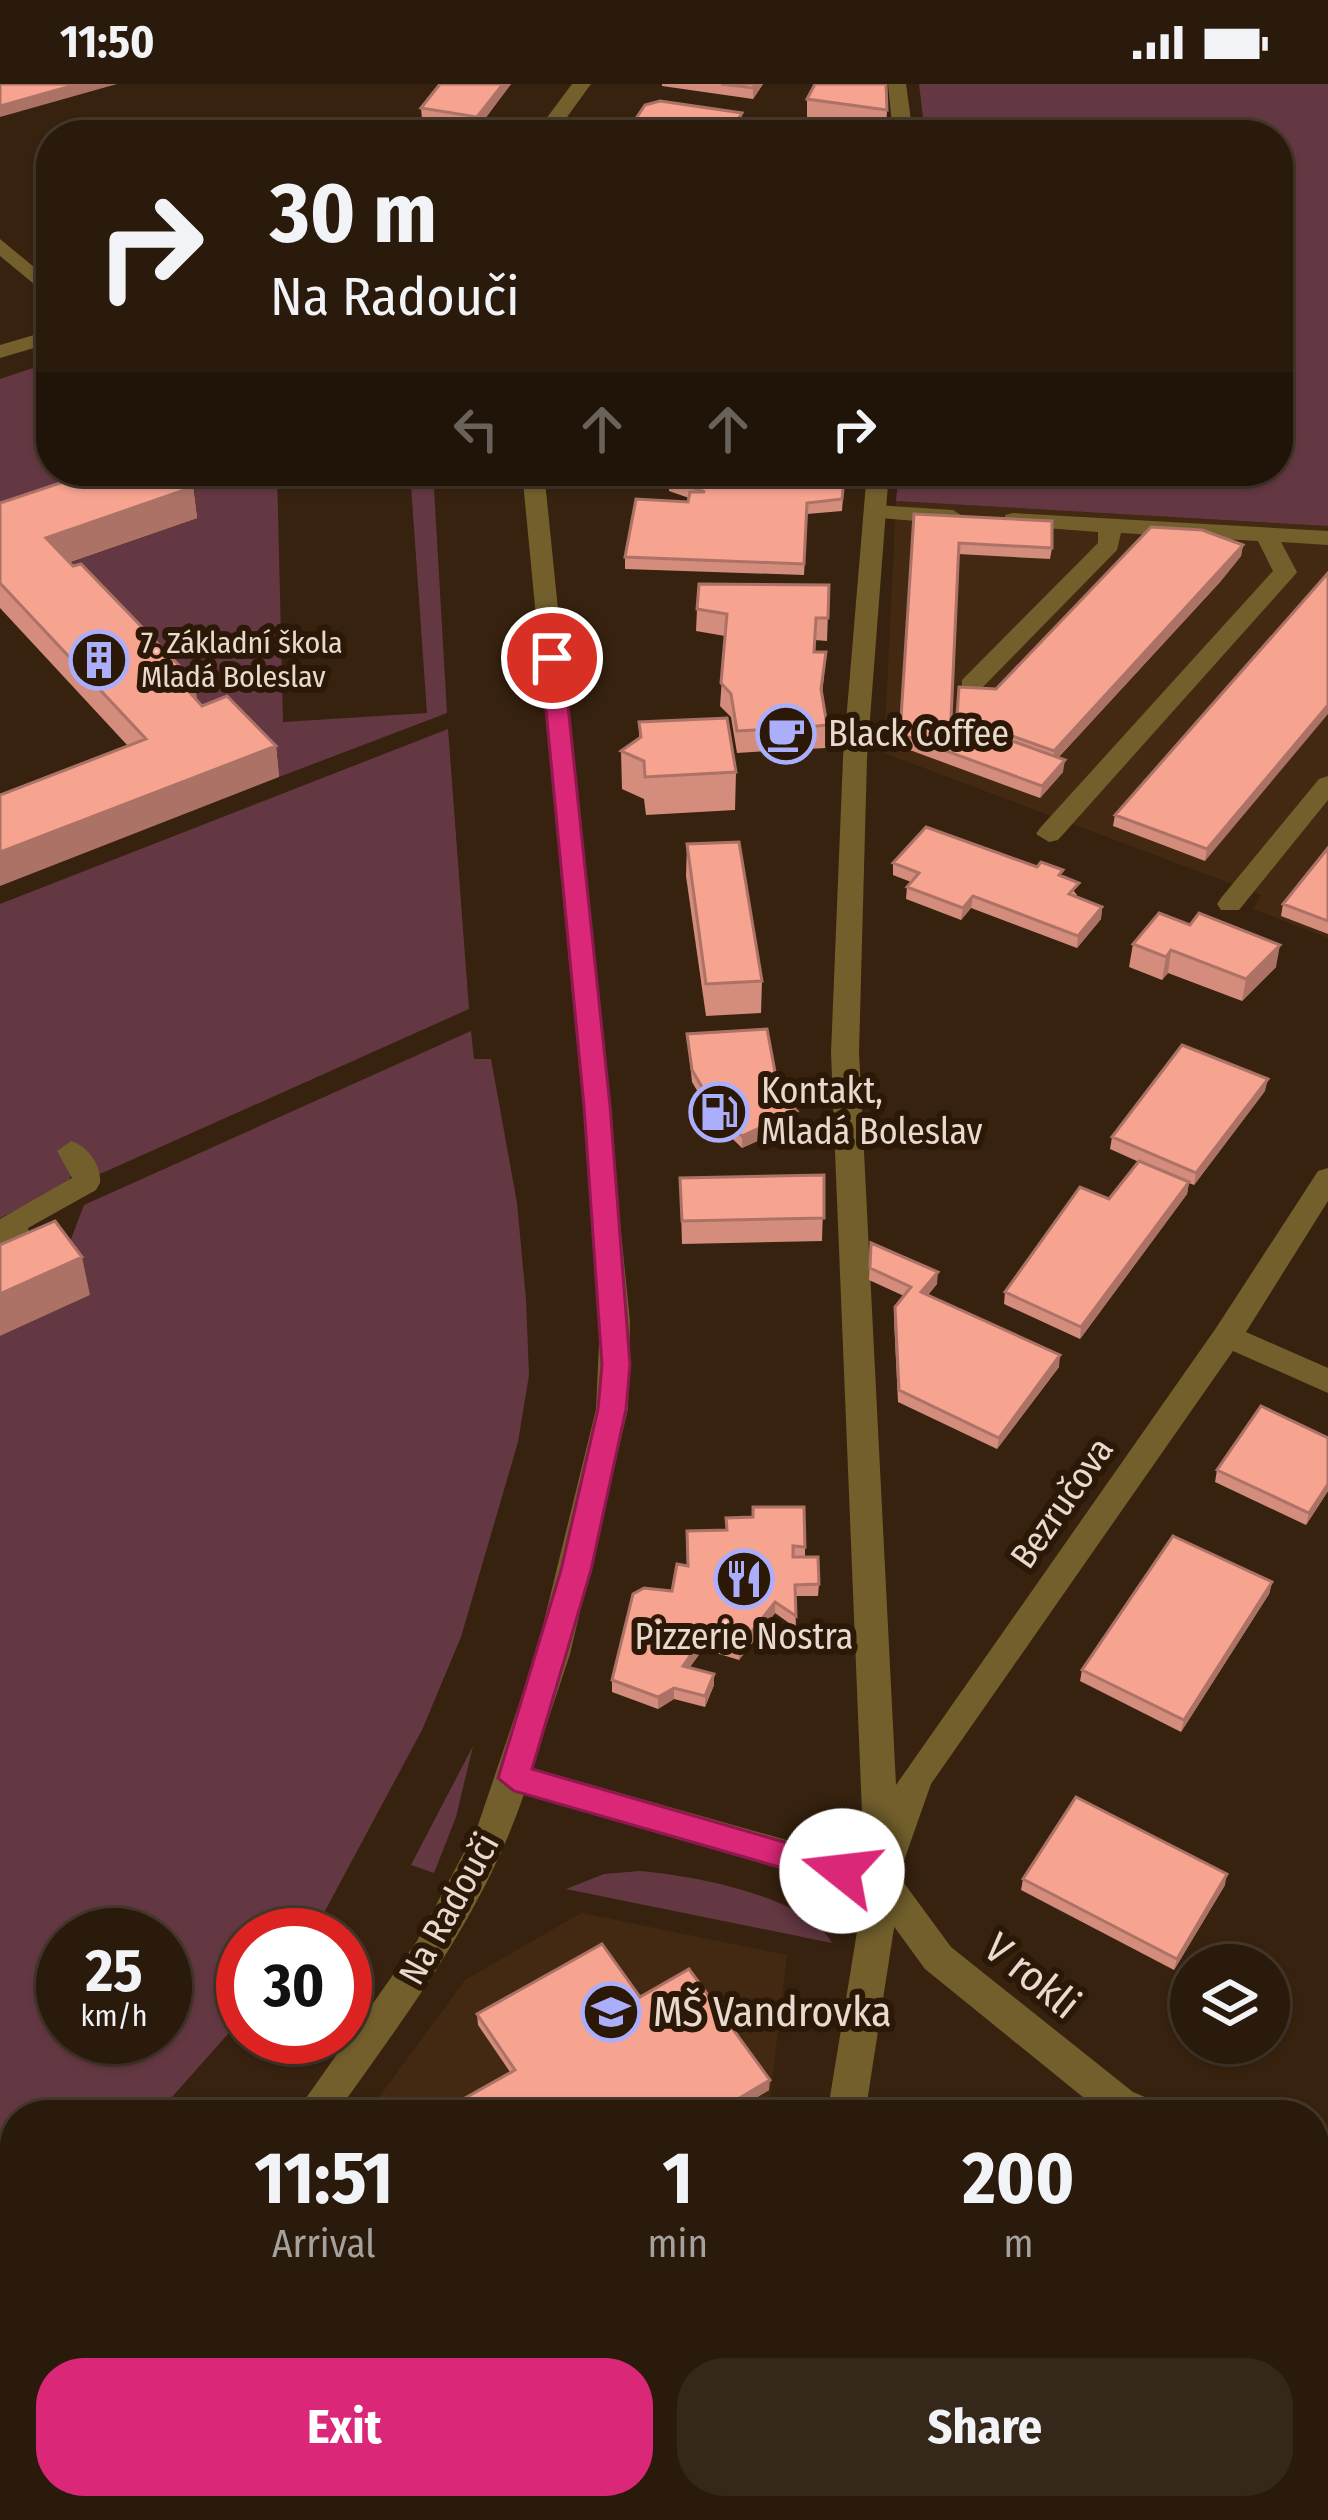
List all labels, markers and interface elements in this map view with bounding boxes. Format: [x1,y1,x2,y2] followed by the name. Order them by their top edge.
[60,15,155,69] text: 11:50
[270,163,437,264] text: 30 m
[72,168,228,324] icon: right
[270,265,520,329] text: Na Radouči
[443,396,509,462] icon: left
[569,396,635,462] icon: ahead
[695,396,761,462] icon: ahead
[821,396,887,462] icon: right
[501,607,603,709] pin
[141,625,343,695] place label: 7. Základní škola Mladá Boleslav
[519,625,585,691] icon: arrive
[68,629,130,691] building icon: 7. Základní škola Mladá Boleslav
[755,703,817,765] cafe icon: Black Coffee
[828,712,1009,756] place label: Black Coffee
[761,1069,983,1154] place label: Kontakt, Mladá Boleslav
[688,1081,750,1143] fuel station icon: Kontakt, Mladá Boleslav
[1001,1429,1123,1577] street label: Bezručova
[713,1548,775,1610] restaurant icon: Pizzerie Nostra
[635,1615,853,1659] place label: Pizzerie Nostra
[779,1808,905,1934] position arrow
[389,1826,509,1992] street label: Na Radouči
[216,1908,372,2064] speed limit sign: 30
[974,1923,1090,2029] street label: V rokli
[85,1935,143,2007] text: 25
[1170,1944,1290,2064] map controls
[1170,1944,1290,2064] button: layers
[580,1981,642,2043] school or university icon: MŠ Vandrovka
[653,1987,891,2037] place label: MŠ Vandrovka
[81,1998,147,2034] text: km/h
[255,2136,393,2222] text: 11:51
[663,2136,693,2222] text: 1
[962,2136,1074,2222] text: 200
[272,2221,376,2267] text: Arrival
[648,2221,708,2267] text: min
[1003,2221,1033,2267] text: m
[36,2358,653,2496] button: Exit
[677,2358,1293,2496] button: Share

